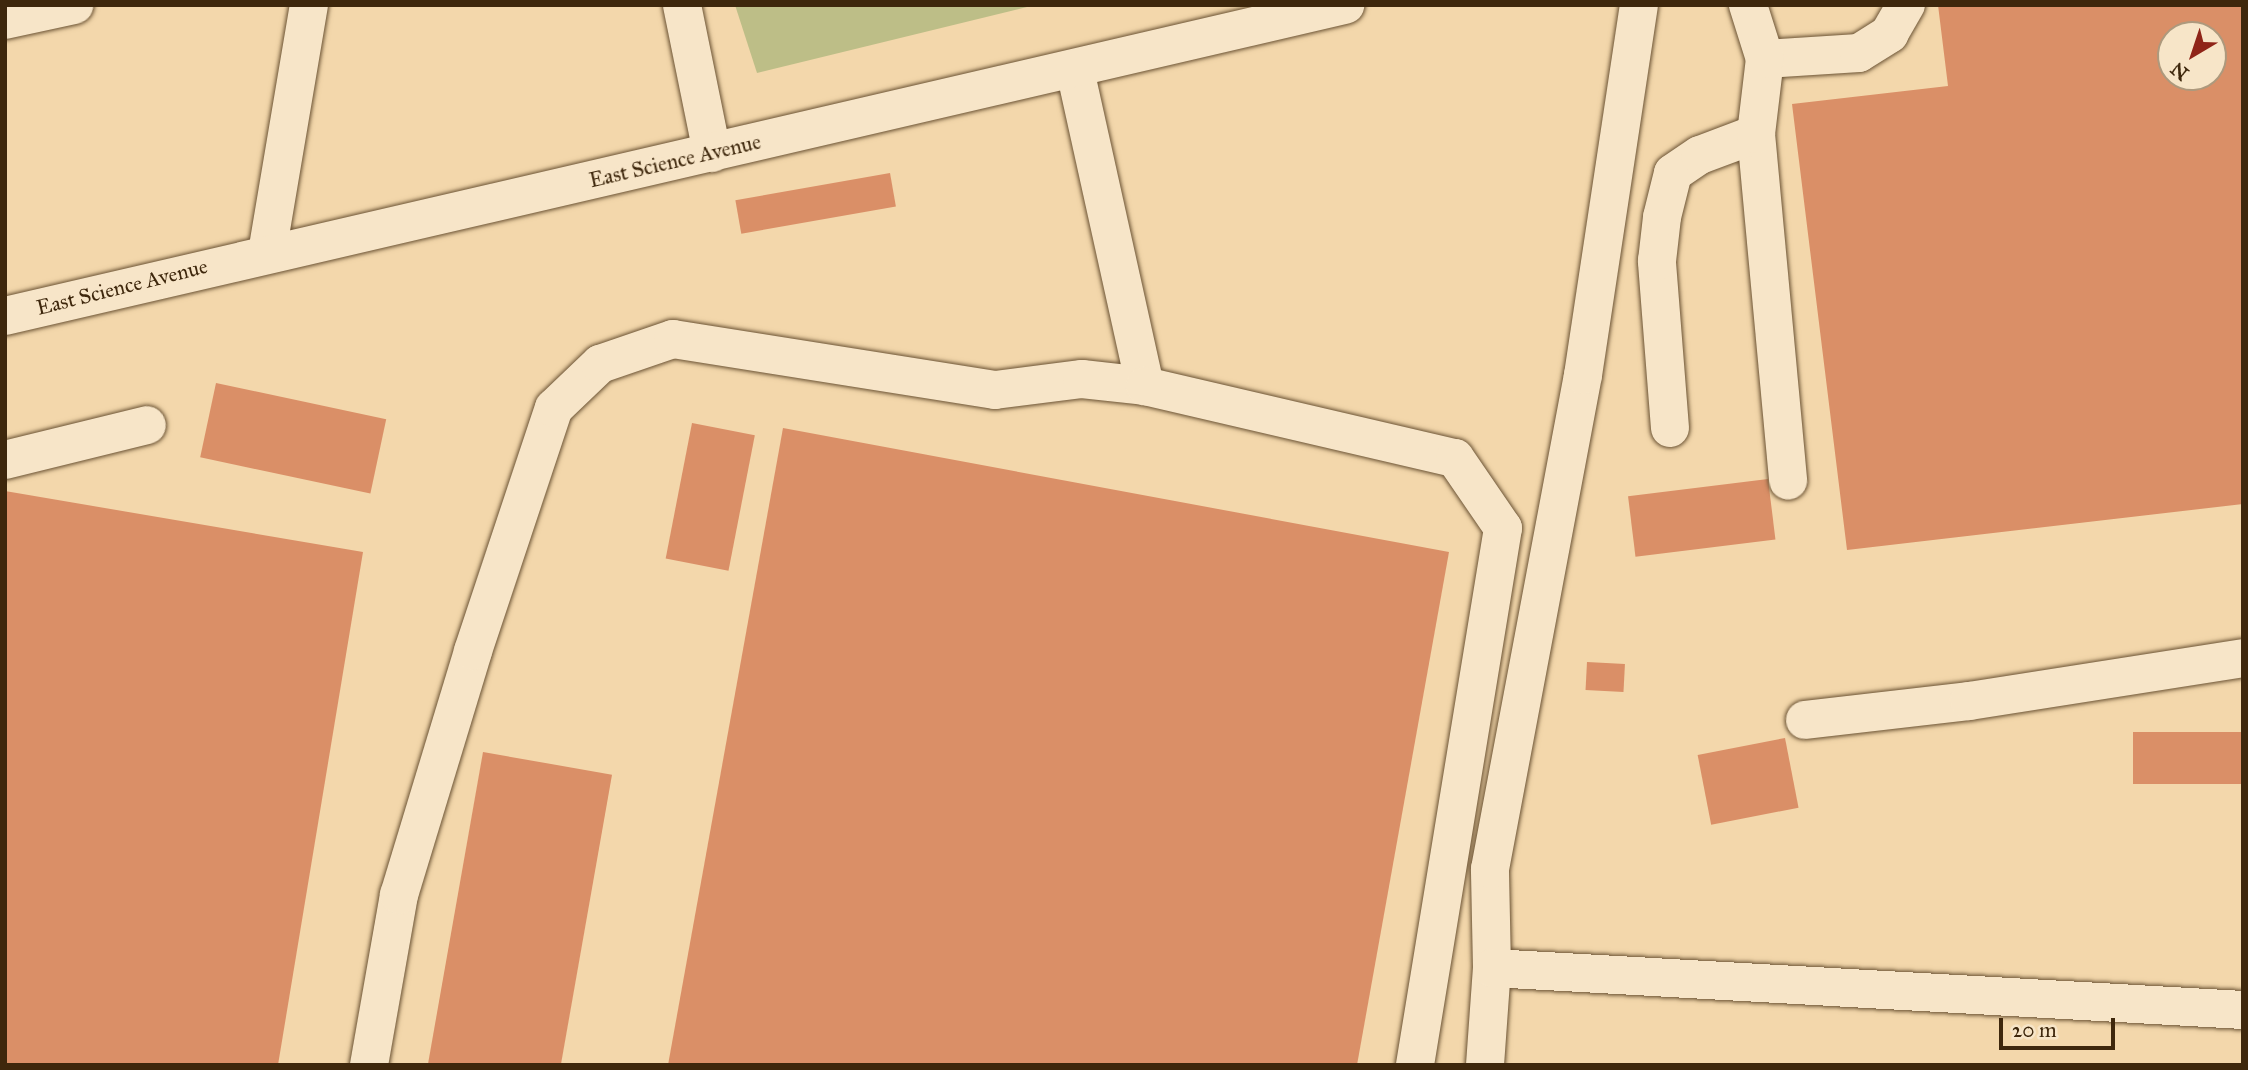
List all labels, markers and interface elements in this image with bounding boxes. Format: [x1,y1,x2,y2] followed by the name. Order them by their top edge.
[2157,21,2227,91] north arrow
[2166,57,2193,85] text: N
[587,129,763,193] street label: East Science Avenue
[34,254,210,320] street label: East Science Avenue
[2003,1004,2118,1048] scale bar
[2012,1017,2057,1043] text: 20 m

